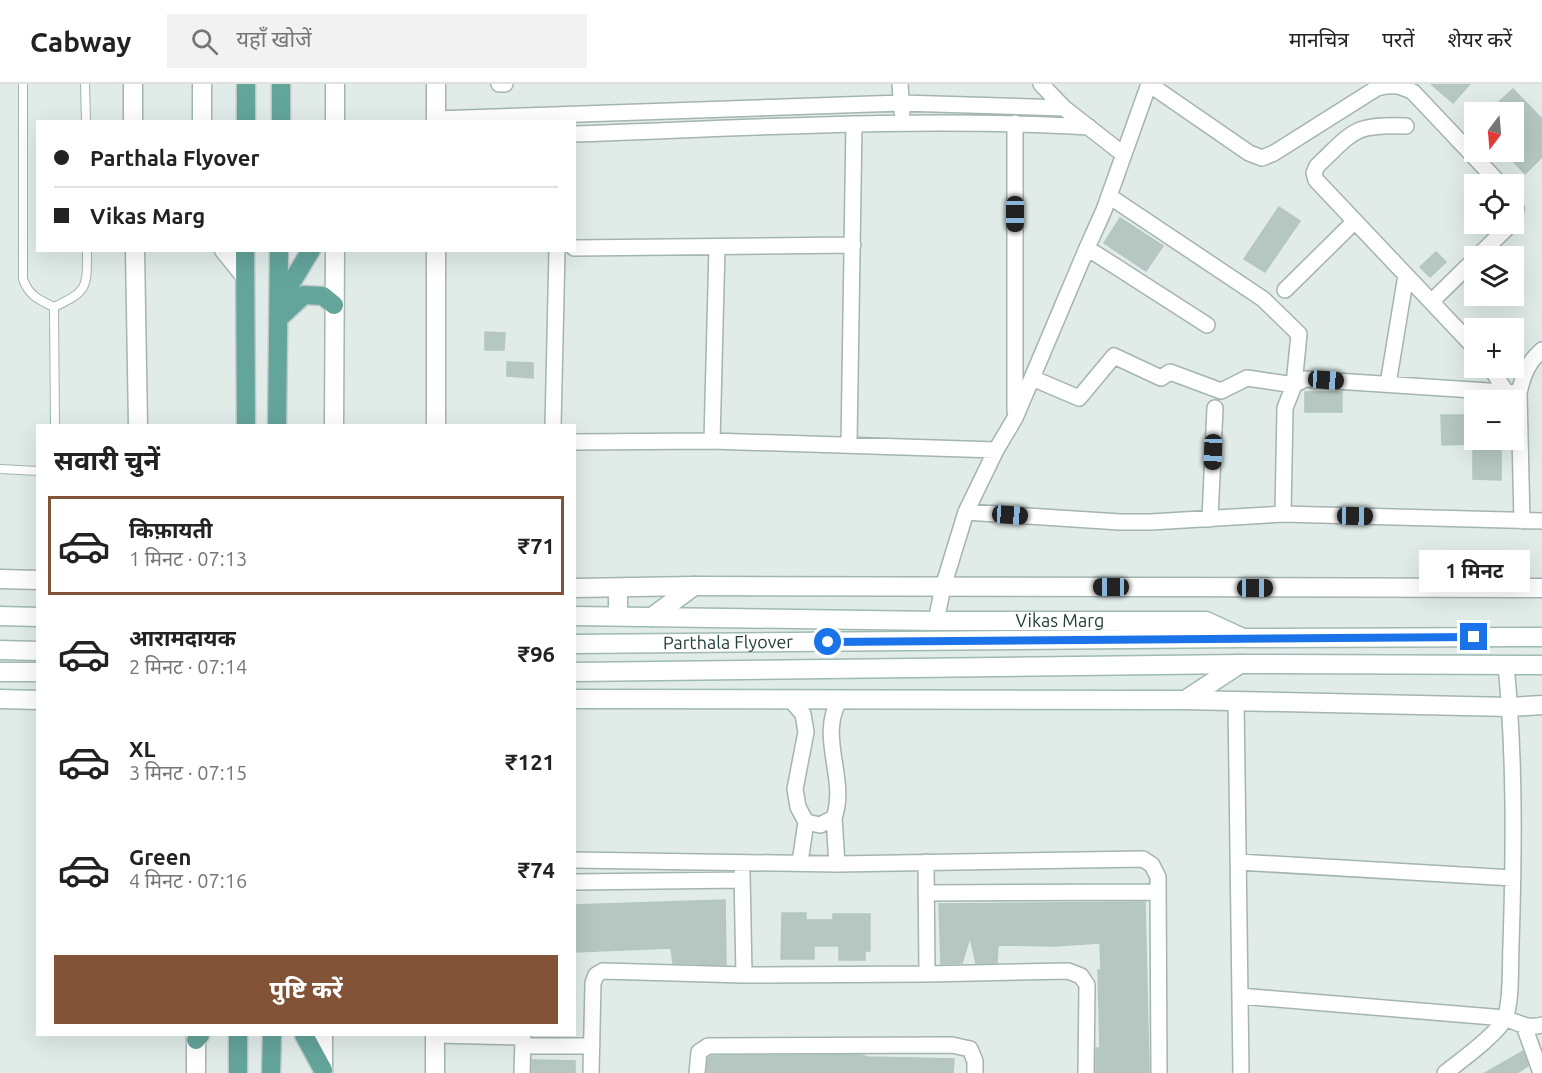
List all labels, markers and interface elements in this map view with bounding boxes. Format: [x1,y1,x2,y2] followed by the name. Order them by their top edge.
[167,14,587,68] search box
[188,25,221,58] icon: search
[30,26,131,57] text: Cabway
[236,26,312,51] text: यहाँ खोजें
[1289,27,1349,51] text: मानचित्र
[1382,27,1414,51] text: परतें
[1447,27,1512,51] text: शेयर करें
[1464,102,1524,162] north arrow
[1464,102,1524,450] map controls
[90,145,259,170] text: Parthala Flyover
[1464,174,1524,234] button: locate
[1006,196,1024,232] car
[90,203,205,228] text: Vikas Marg
[1464,246,1524,306] button: layers
[1464,318,1524,378] button: +
[1307,370,1345,390] car
[1464,390,1524,450] button: −
[1203,434,1223,470] car
[54,445,160,475] text: सवारी चुनें
[991,505,1029,525] car
[1337,507,1373,525] car
[129,517,213,542] text: किफ़ायती
[57,519,111,573] icon: car
[518,533,555,558] text: ₹71
[129,547,247,570] text: 1 मिनट · 07:13
[1418,550,1530,592] callout: 1 मिनट
[1446,559,1504,582] text: 1 मिनट
[1093,578,1129,596] car
[1237,579,1273,597] car
[1016,610,1104,630] street label: Vikas Marg
[1460,623,1487,650] route end
[129,625,236,650] text: आरामदायक
[57,627,111,681] icon: car
[814,628,841,655] route start
[663,631,793,652] street label: Parthala Flyover
[518,641,555,666] text: ₹96
[129,655,247,678] text: 2 मिनट · 07:14
[57,735,111,789] icon: car
[129,736,156,761] text: XL
[505,749,555,774] text: ₹121
[129,761,247,784] text: 3 मिनट · 07:15
[57,843,111,897] icon: car
[129,844,191,869] text: Green
[518,857,555,882] text: ₹74
[129,869,247,892] text: 4 मिनट · 07:16
[54,955,558,1024] button: पुष्टि करें

